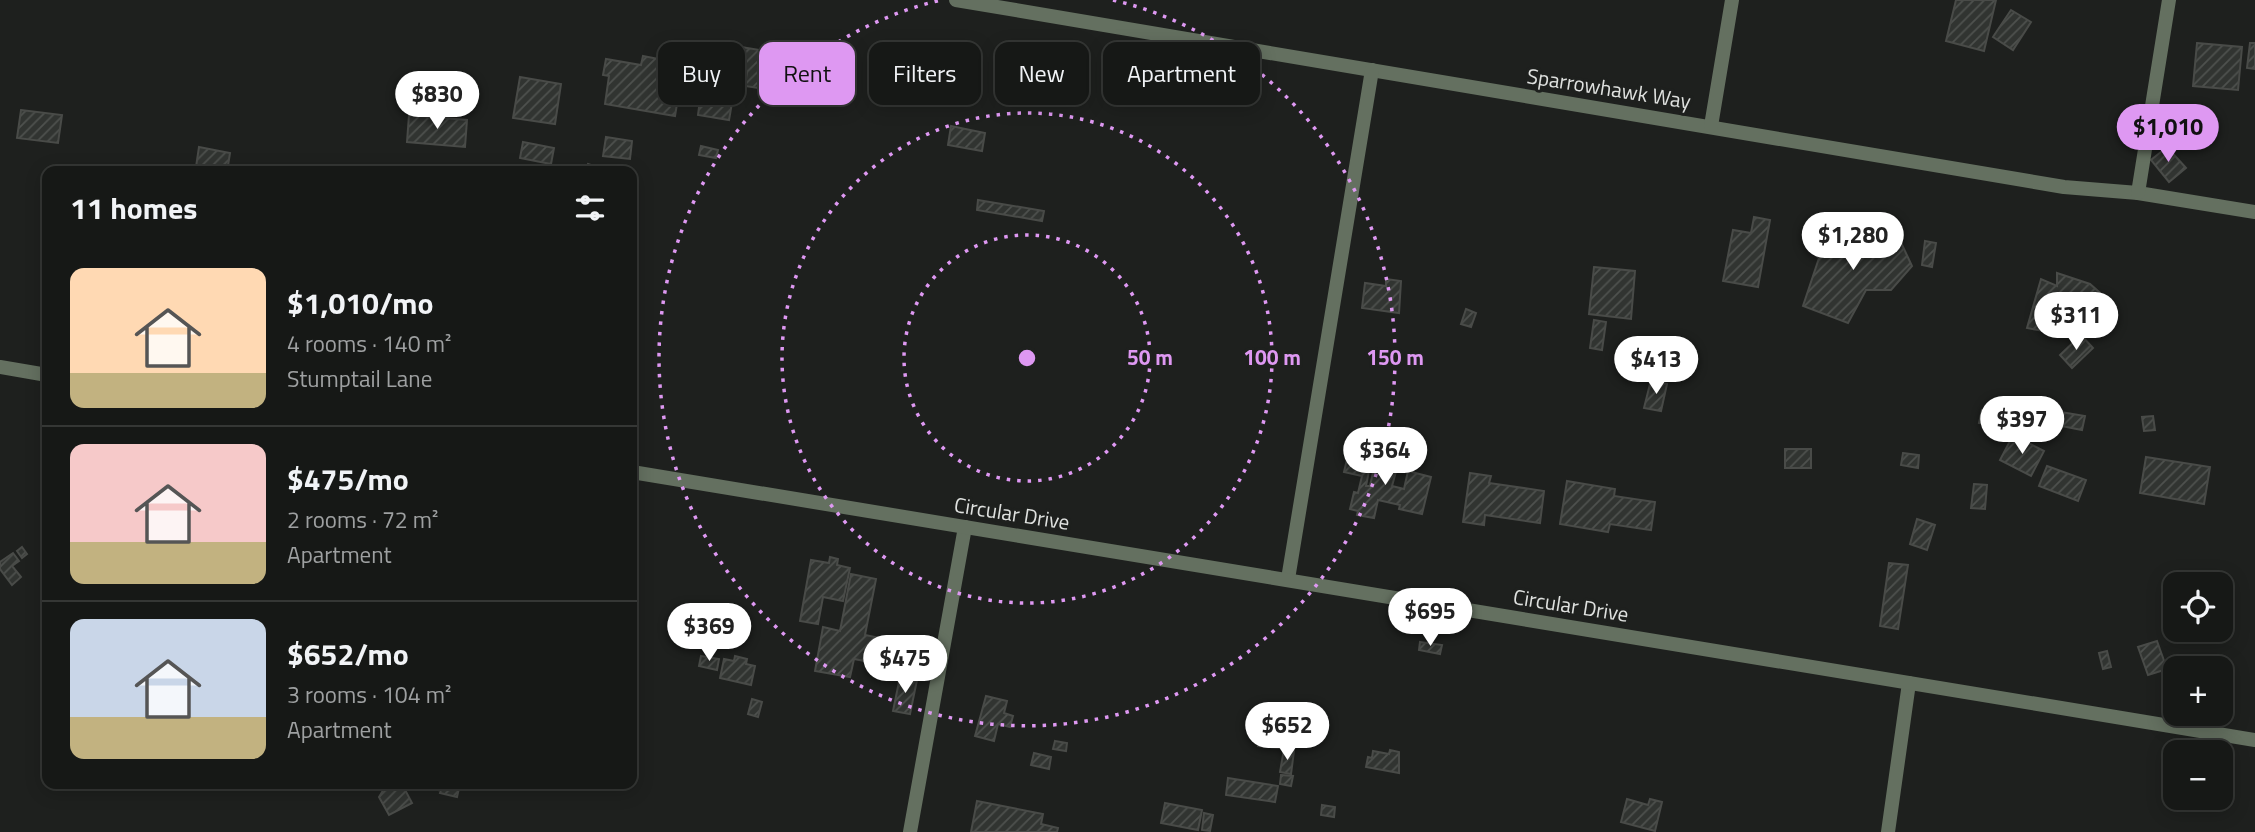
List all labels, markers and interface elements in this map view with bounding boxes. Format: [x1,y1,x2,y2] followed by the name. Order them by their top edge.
[658,42,745,105] chip: Buy
[759,42,855,105] chip: Rent
[869,42,981,105] chip: Filters
[995,42,1089,105] chip: New
[1103,42,1260,105] chip: Apartment
[1525,59,1693,117] street label: Sparrowhawk Way
[396,72,478,131] pin: $830
[411,76,463,111] text: $830
[2111,104,2225,164] pin: $1,010
[2133,109,2203,144] text: $1,010
[70,185,197,231] text: 11 homes
[571,189,609,227] icon: filters
[1796,212,1910,272] pin: $1,280
[1818,217,1888,252] text: $1,280
[287,280,433,326] text: $1,010/mo
[2035,292,2117,352] pin: $311
[126,296,210,380] icon: home
[2050,297,2102,332] text: $311
[287,326,451,361] text: 4 rooms · 140 m²
[1615,336,1697,396] pin: $413
[1127,341,1173,373] text: 50 m
[1243,341,1301,373] text: 100 m
[1366,341,1424,373] text: 150 m
[1630,341,1682,376] text: $413
[1015,346,1039,370] centre of rings
[287,361,432,396] text: Stumptail Lane
[1981,396,2063,456] pin: $397
[1996,401,2048,436] text: $397
[1344,428,1426,487] pin: $364
[1359,432,1411,467] text: $364
[287,456,409,502] text: $475/mo
[126,472,210,556] icon: home
[952,488,1072,538] street label: Circular Drive
[287,502,438,537] text: 2 rooms · 72 m²
[287,537,392,572] text: Apartment
[2163,572,2233,810] map controls
[2163,572,2233,642] button: locate
[1511,580,1631,630] street label: Circular Drive
[1389,588,1471,648] pin: $695
[1404,593,1456,628] text: $695
[668,604,750,663] pin: $369
[683,608,735,643] text: $369
[287,631,409,677] text: $652/mo
[864,636,946,695] pin: $475
[879,640,931,675] text: $475
[126,647,210,731] icon: home
[2163,656,2233,726] button: +
[287,677,451,712] text: 3 rooms · 104 m²
[1246,702,1328,762] pin: $652
[1261,707,1313,742] text: $652
[287,712,392,747] text: Apartment
[2163,740,2233,810] button: −

